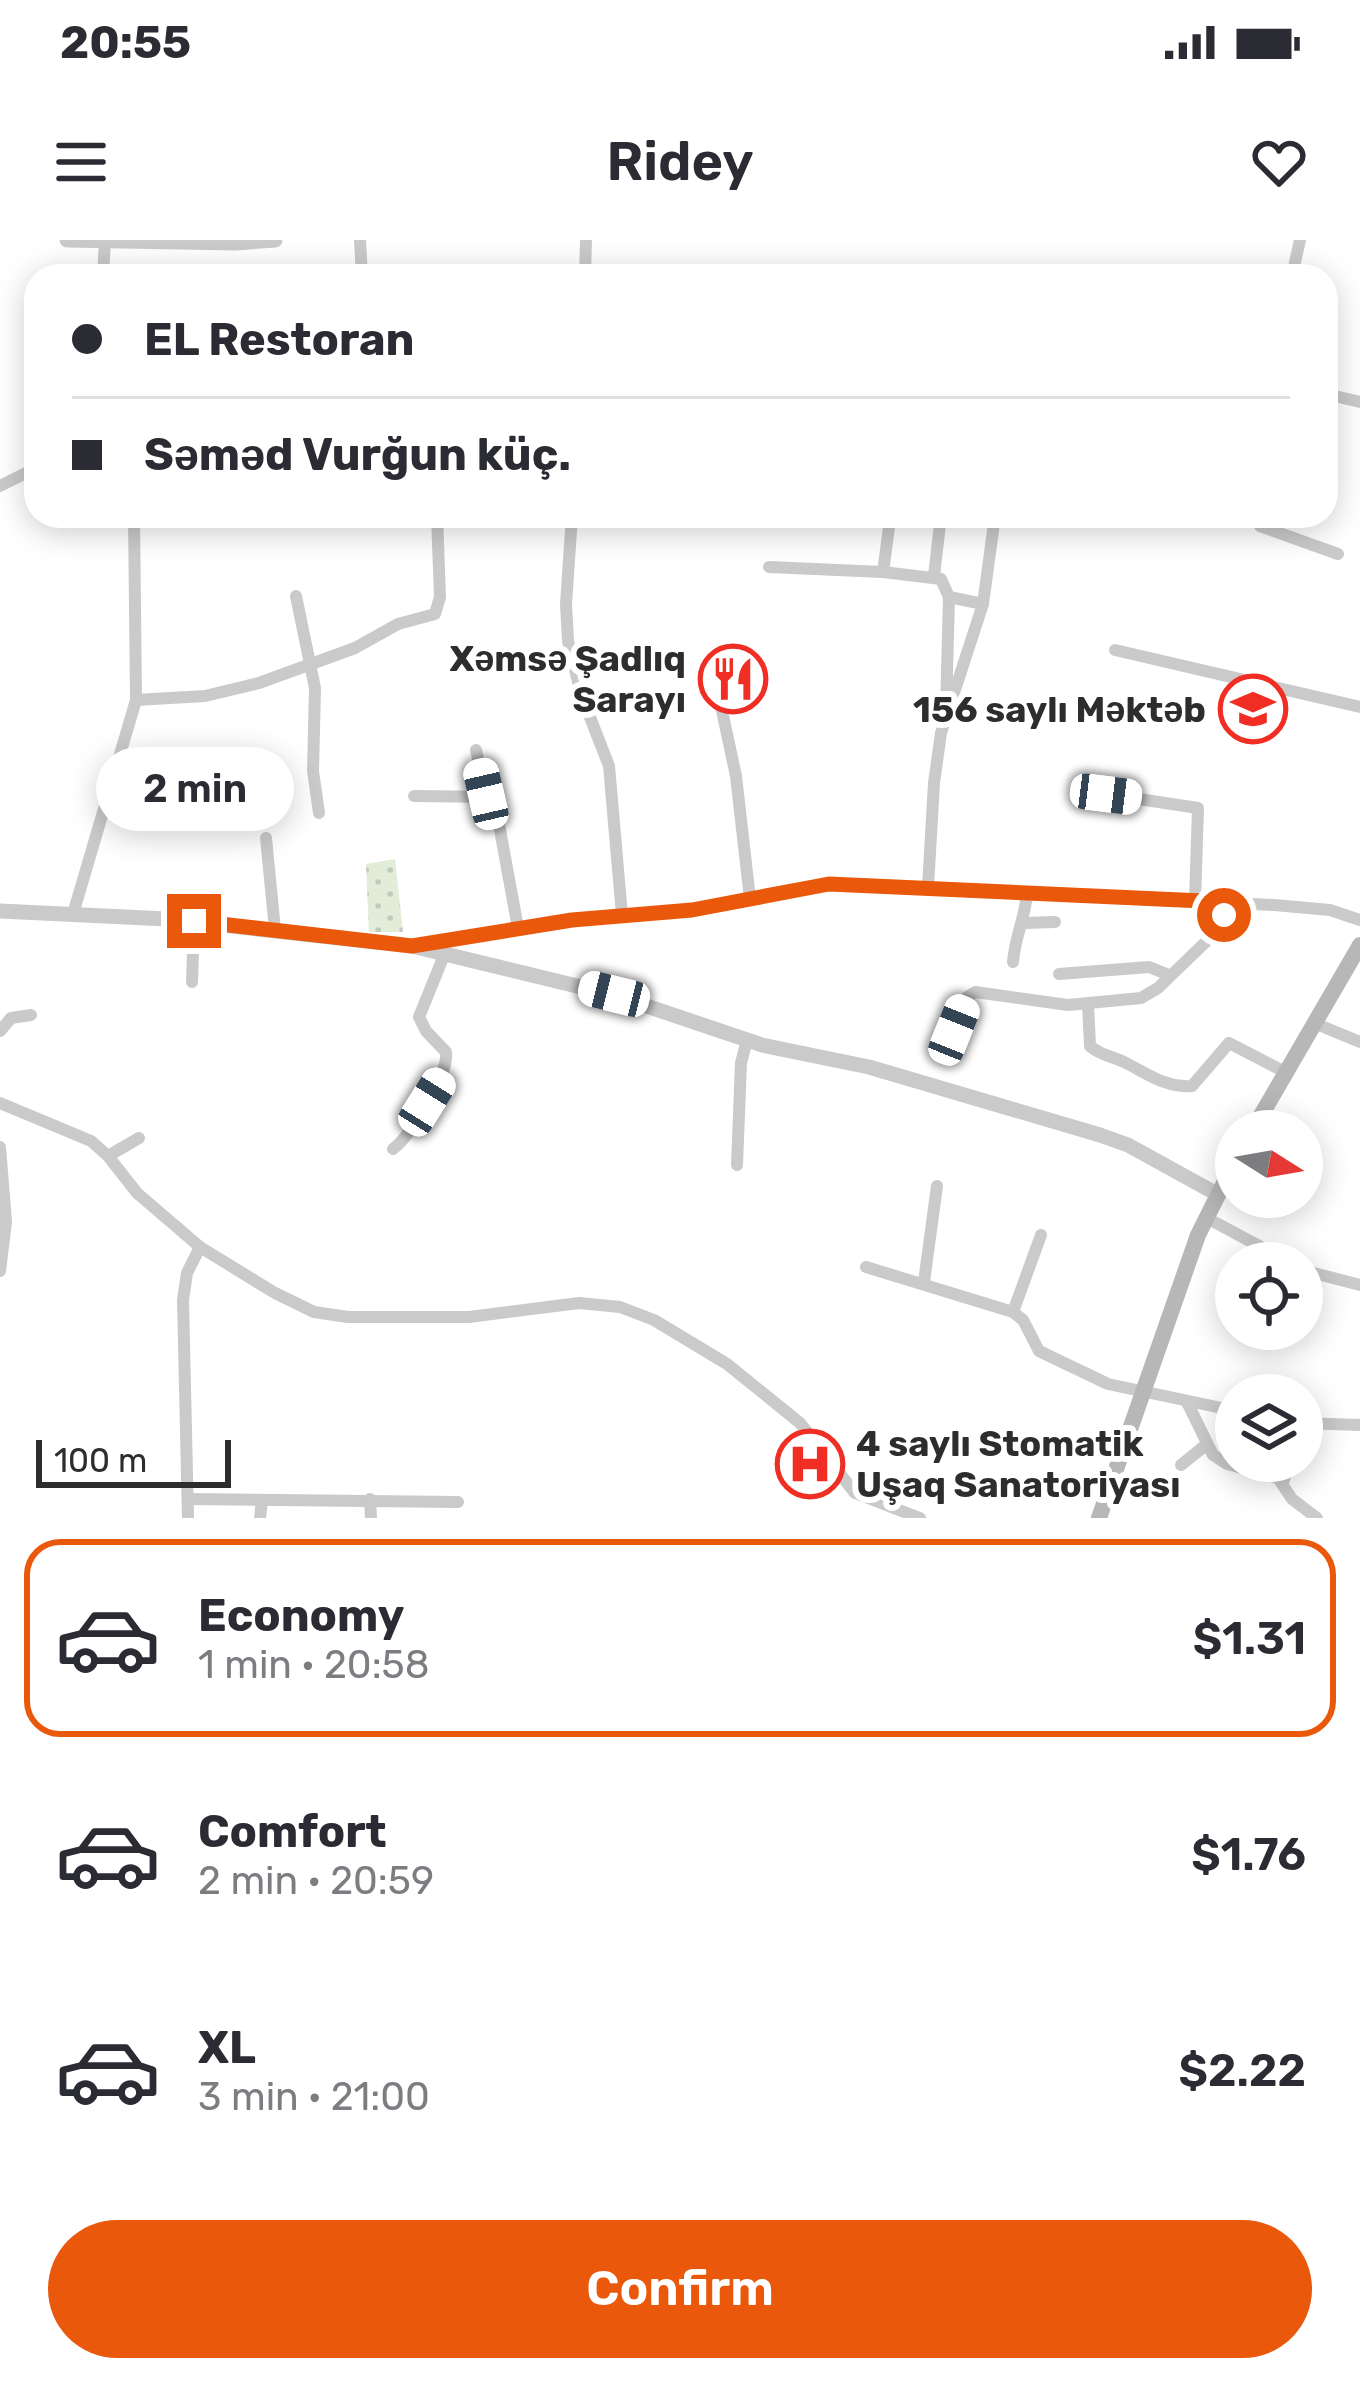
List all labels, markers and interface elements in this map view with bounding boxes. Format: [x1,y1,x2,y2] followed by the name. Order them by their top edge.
[60,16,191,69] text: 20:55
[48,129,114,195] icon: menu
[1246,129,1312,195] icon: heart
[606,130,754,194] text: Ridey
[144,313,415,366] text: EL Restoran
[144,428,571,481] text: Səməd Vurğun küç.
[449,637,686,721] place label: Xəmsə Şadlıq Sarayı
[698,644,768,714] restaurant icon: Xəmsə Şadlıq Sarayı
[1218,674,1288,744] school or university icon: 156 saylı Məktəb
[913,688,1206,731] place label: 156 saylı Məktəb
[95,747,293,831] callout: 2 min
[460,755,512,833] car
[143,766,247,812] text: 2 min
[1068,772,1144,816] car
[1197,888,1251,942] route start
[167,894,221,948] route end
[575,968,653,1020] car
[924,990,984,1070] car
[393,1062,461,1142] car
[1215,1110,1323,1218] north arrow
[1215,1110,1323,1482] map controls
[1215,1242,1323,1350] button: locate
[1215,1374,1323,1482] button: layers
[856,1422,1180,1506] place label: 4 saylı Stomatik Uşaq Sanatoriyası
[775,1429,845,1499] hospital icon: 4 saylı Stomatik Uşaq Sanatoriyası
[36,1434,231,1487] scale bar
[54,1441,147,1480] text: 100 m
[54,1584,162,1692] icon: car
[198,1589,404,1642] text: Economy
[1193,1612,1306,1665] text: $1.31
[198,1642,430,1688] text: 1 min · 20:58
[54,1800,162,1908] icon: car
[198,1805,387,1858] text: Comfort
[1191,1828,1306,1881] text: $1.76
[198,1858,434,1904] text: 2 min · 20:59
[54,2016,162,2124] icon: car
[198,2021,256,2074] text: XL
[1179,2044,1306,2097] text: $2.22
[198,2074,430,2120] text: 3 min · 21:00
[48,2220,1312,2358] button: Confirm

